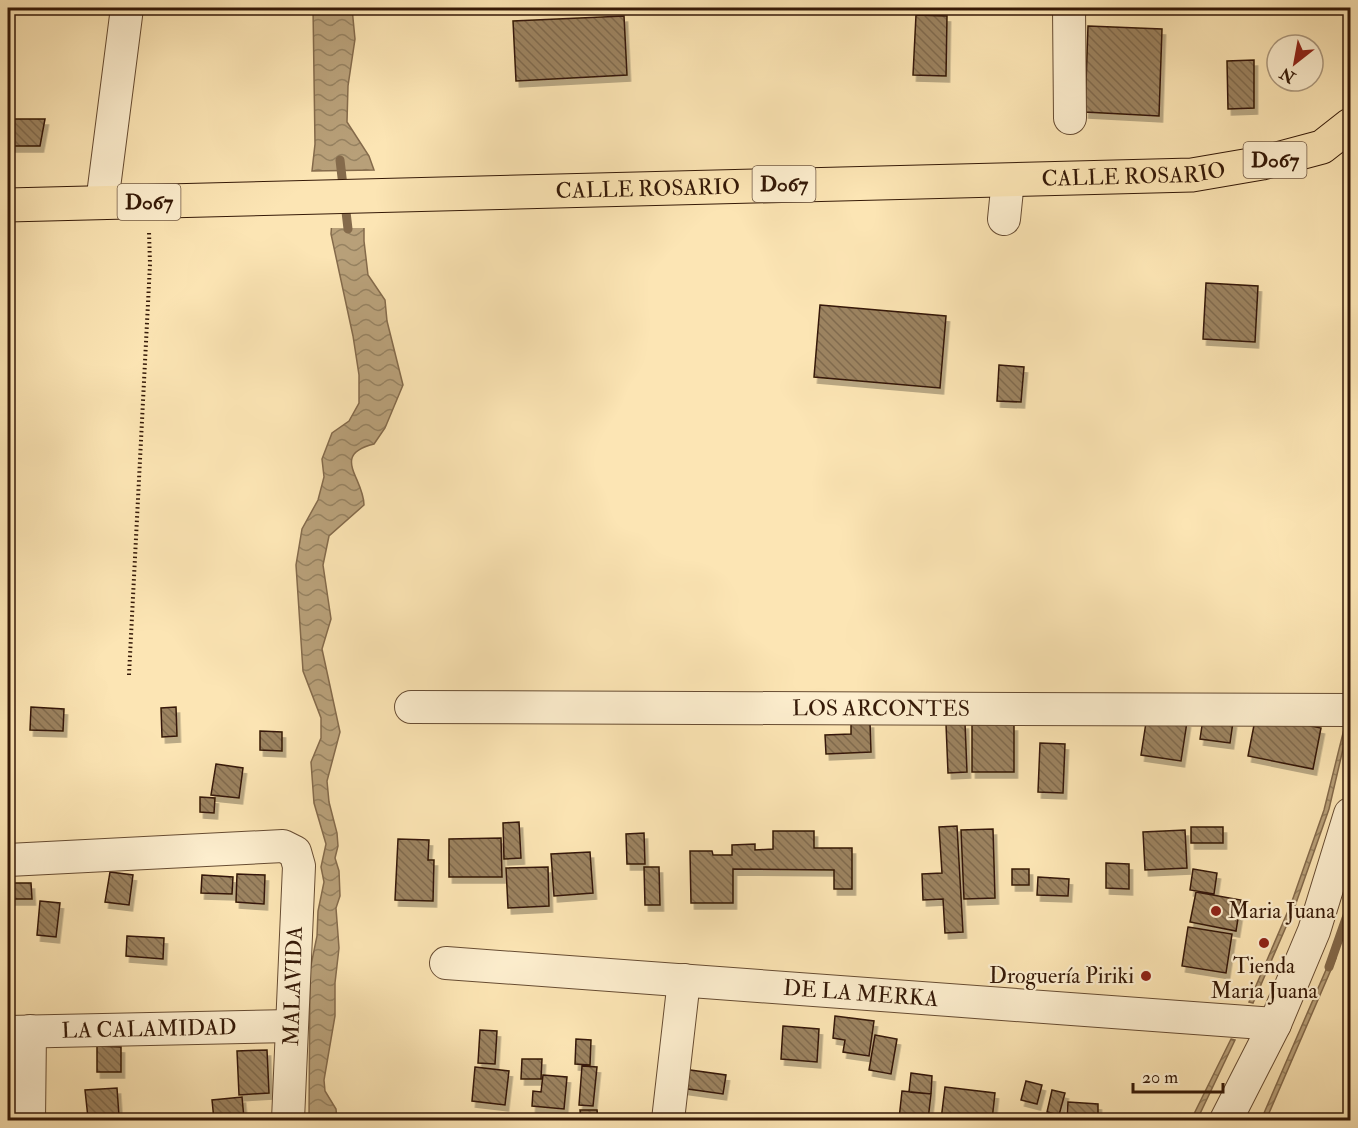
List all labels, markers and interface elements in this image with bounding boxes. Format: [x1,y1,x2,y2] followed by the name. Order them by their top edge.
[1265,33,1325,93] north arrow
[1276,62,1300,88] text: N
[1244,142,1306,178] road number: D067
[1041,155,1228,193] street label: CALLE ROSARIO
[752,166,816,202] road number: D067
[555,172,740,205] street label: CALLE ROSARIO
[118,184,180,220] road number: D067
[792,694,970,723] street label: LOS ARCONTES
[1228,897,1336,925] place label: Maria Juana
[1209,904,1223,918] marker: Maria Juana
[277,925,309,1047] street label: MALAVIDA
[1257,936,1271,950] marker: Tienda Maria Juana
[1210,952,1319,1005] place label: Tienda Maria Juana
[989,962,1134,990] place label: Droguería Piriki
[1139,969,1153,983] marker: Droguería Piriki
[782,974,939,1013] street label: DE LA MERKA
[61,1013,237,1045] street label: LA CALAMIDAD
[1133,1056,1223,1094] scale bar
[1142,1066,1178,1089] text: 20 m

